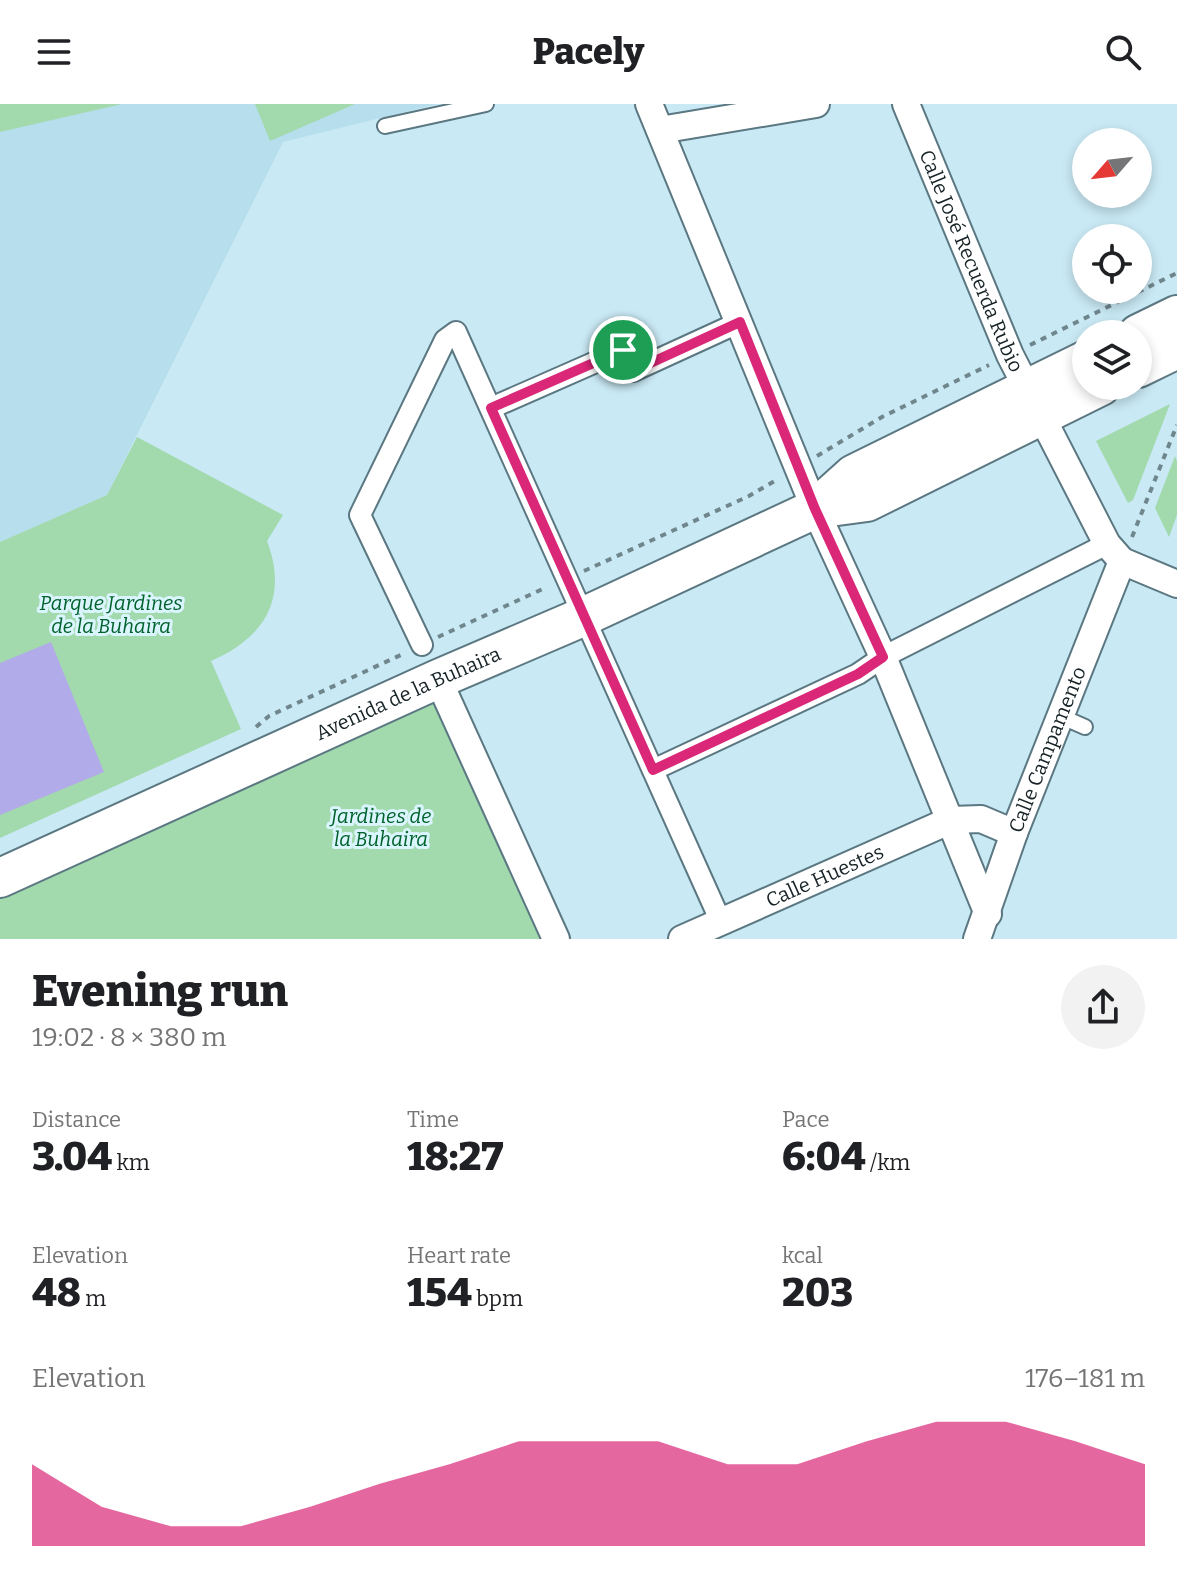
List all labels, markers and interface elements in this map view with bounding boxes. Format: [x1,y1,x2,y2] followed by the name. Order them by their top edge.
[32,30,76,74] icon: menu
[533,30,644,74] text: Pacely
[1101,30,1145,74] icon: search
[1072,128,1152,208] north arrow
[1072,128,1152,400] map controls
[914,146,1029,376] street label: Calle José Recuerda Rubio
[1072,224,1152,304] button: locate
[589,316,657,384] pin
[1072,320,1152,400] button: layers
[601,328,645,372] icon: arrive
[39,591,183,638] park label: Parque Jardines de la Buhaira
[312,642,504,745] street label: Avenida de la Buhaira
[1003,663,1091,836] street label: Calle Campamento
[329,804,431,851] park label: Jardines de la Buhaira
[762,839,887,912] street label: Calle Huestes
[32,965,288,1018] text: Evening run
[1061,965,1145,1049] button: share
[32,1022,226,1053] text: 19:02 · 8 × 380 m
[32,1106,121,1133] text: Distance
[407,1106,459,1133] text: Time
[782,1106,830,1133] text: Pace
[32,1133,112,1181] text: 3.04
[407,1133,504,1181] text: 18:27
[782,1133,866,1181] text: 6:04
[112,1149,150,1176] text: km
[866,1149,910,1176] text: /km
[32,1242,128,1269] text: Elevation
[407,1242,511,1269] text: Heart rate
[782,1242,823,1269] text: kcal
[32,1269,81,1317] text: 48
[407,1269,472,1317] text: 154
[782,1269,853,1317] text: 203
[81,1285,106,1312] text: m
[472,1285,523,1312] text: bpm
[32,1363,145,1394] text: Elevation
[1025,1363,1145,1394] text: 176–181 m

